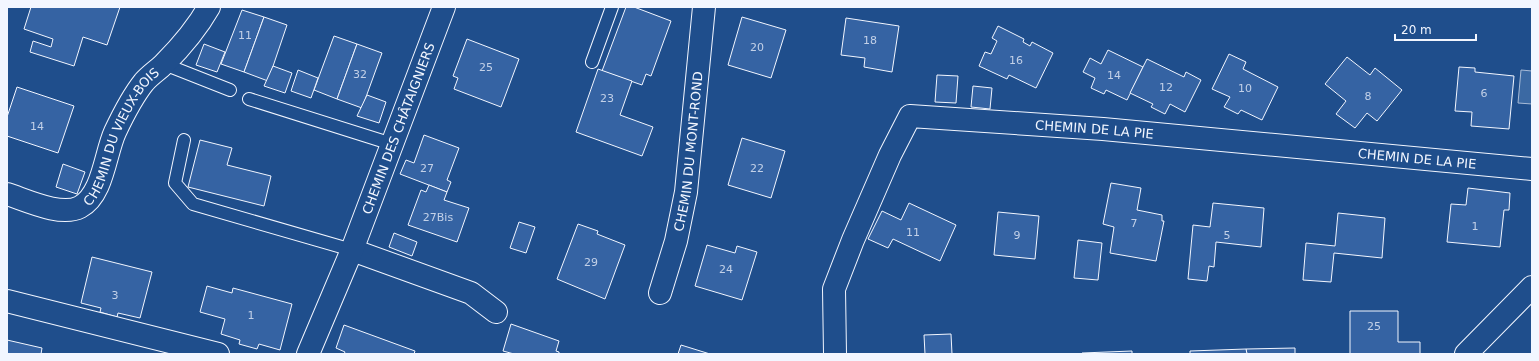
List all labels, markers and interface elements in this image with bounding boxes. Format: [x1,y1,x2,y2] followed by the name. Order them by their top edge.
[1395,16,1476,42] scale bar
[1401,23,1432,37] text: 20 m
[238,29,252,42] house number: 11
[863,34,877,47] house number: 18
[359,41,438,216] street label: CHEMIN DES CHÂTAIGNIERS
[750,41,764,54] house number: 20
[1009,54,1023,67] house number: 16
[479,61,493,74] house number: 25
[80,65,162,209] street label: CHEMIN DU VIEUX-BOIS
[353,68,367,81] house number: 32
[1107,69,1121,82] house number: 14
[671,71,706,233] street label: CHEMIN DU MONT-ROND
[1159,81,1173,94] house number: 12
[1238,82,1252,95] house number: 10
[1481,87,1488,100] house number: 6
[1365,90,1372,103] house number: 8
[600,92,614,105] house number: 23
[1035,117,1154,142] street label: CHEMIN DE LA PIE
[30,120,44,133] house number: 14
[1357,146,1477,172] street label: CHEMIN DE LA PIE
[420,162,434,175] house number: 27
[750,162,764,175] house number: 22
[423,211,453,224] house number: 27Bis
[1131,217,1138,230] house number: 7
[1472,220,1479,233] house number: 1
[906,226,920,239] house number: 11
[1014,229,1021,242] house number: 9
[1224,229,1231,242] house number: 5
[584,256,598,269] house number: 29
[719,263,733,276] house number: 24
[112,289,119,302] house number: 3
[248,309,255,322] house number: 1
[1367,320,1381,333] house number: 25

